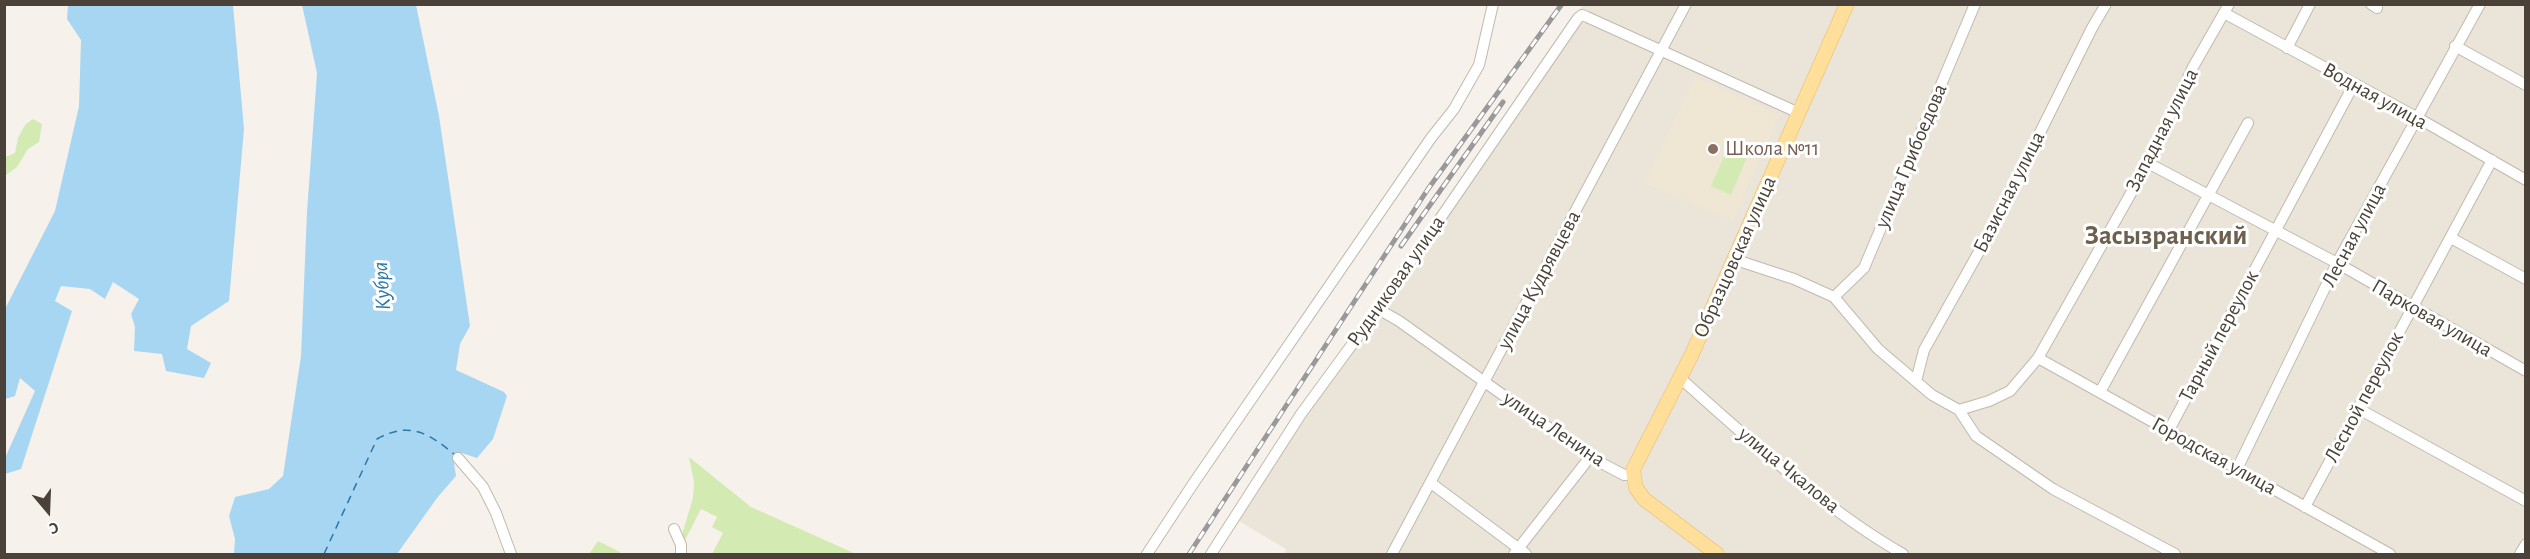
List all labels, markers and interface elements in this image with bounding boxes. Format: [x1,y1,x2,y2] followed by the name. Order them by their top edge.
[2318,57,2432,135] street label: Водная улица
[2120,64,2204,196] street label: Западная улица
[1869,80,1953,232] street label: улица Грибоедова
[1968,127,2050,257] street label: Базисная улица
[1725,136,1819,162] place label: Школа №11
[1706,142,1720,156] marker: Школа №11
[1688,172,1782,342] street label: Образцовская улица
[2316,179,2392,291] street label: Лесная улица
[1492,206,1586,354] street label: улица Кудрявцева
[1342,211,1450,351] street label: Рудниковая улица
[2085,220,2247,252] district label: Засызранский
[367,261,397,311] water label: Кубра
[2174,266,2264,406] street label: Тарный переулок
[2367,273,2497,363] street label: Парковая улица
[2319,327,2409,467] street label: Лесной переулок
[1498,386,1610,472] street label: улица Ленина
[2147,411,2281,501] street label: Городская улица
[1733,421,1845,519] street label: улица Чкалова
[18,481,78,541] north arrow
[47,519,61,537] text: С

